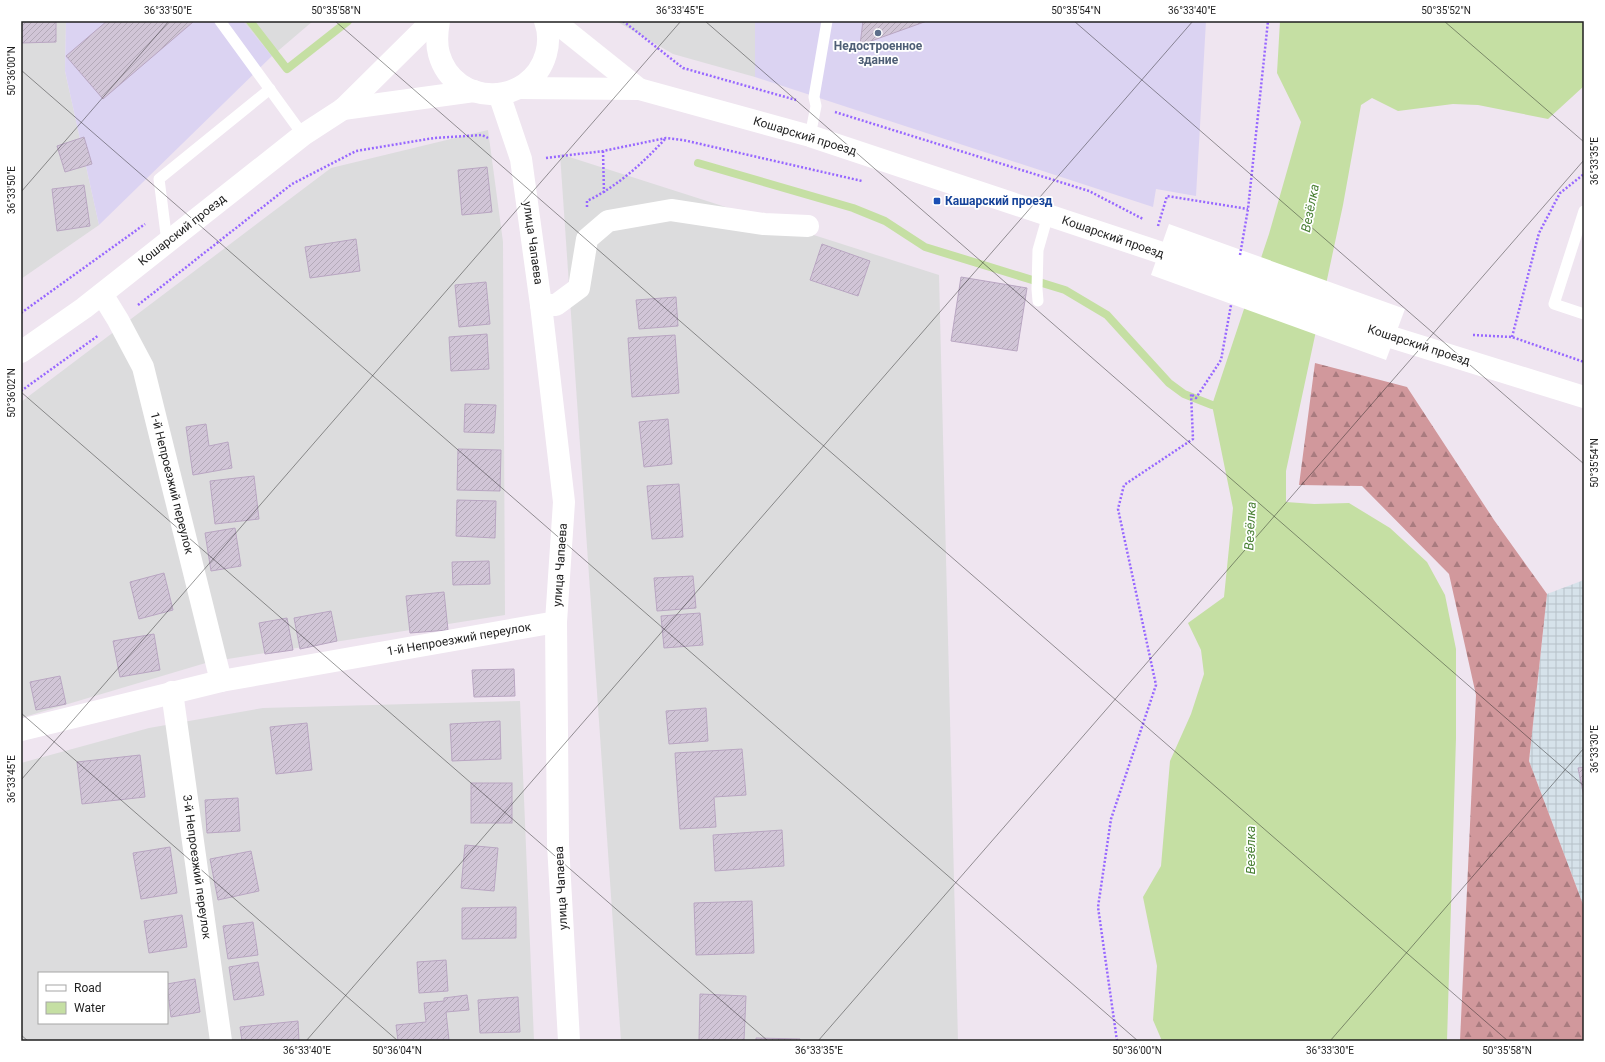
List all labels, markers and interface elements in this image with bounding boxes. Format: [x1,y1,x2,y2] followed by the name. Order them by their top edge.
[144,5,192,16] text: 36°33'50"E
[311,5,361,16] text: 50°35'58"N
[656,5,704,16] text: 36°33'45"E
[1051,5,1101,16] text: 50°35'54"N
[1168,5,1216,16] text: 36°33'40"E
[1421,5,1471,16] text: 50°35'52"N
[873,28,883,38] marker: Недостроенное здание
[834,39,923,67] place label: Недостроенное здание
[6,46,17,96] text: 50°36'00"N
[752,114,858,158] street label: Кошарский проезд
[1589,137,1600,185] text: 36°33'35"E
[6,166,17,214] text: 36°33'50"E
[1298,183,1322,233] water label: Везёлка
[135,191,229,269] street label: Кошарский проезд
[945,194,1053,208] place label: Кашарский проезд
[932,196,942,206] marker: Кашарский проезд
[520,200,546,286] street label: улица Чапаева
[1060,213,1166,261] street label: Кошарский проезд
[1366,322,1472,368] street label: Кошарский проезд
[6,368,17,418] text: 50°36'02"N
[148,411,197,556] street label: 1-й Непроезжий переулок
[1589,438,1600,488] text: 50°35'54"N
[1241,501,1259,551] water label: Везёлка
[550,523,570,607] street label: улица Чапаева
[386,619,533,659] street label: 1-й Непроезжий переулок
[1589,725,1600,773] text: 36°33'30"E
[6,755,17,803] text: 36°33'45"E
[180,794,214,941] street label: 3-й Непроезжий переулок
[1243,826,1258,874] water label: Везёлка
[552,846,570,930] street label: улица Чапаева
[38,972,168,1024] legend
[74,981,102,995] text: Road
[74,1001,105,1015] text: Water
[283,1045,331,1056] text: 36°33'40"E
[372,1045,422,1056] text: 50°36'04"N
[795,1045,843,1056] text: 36°33'35"E
[1112,1045,1162,1056] text: 50°36'00"N
[1306,1045,1354,1056] text: 36°33'30"E
[1482,1045,1532,1056] text: 50°35'58"N

